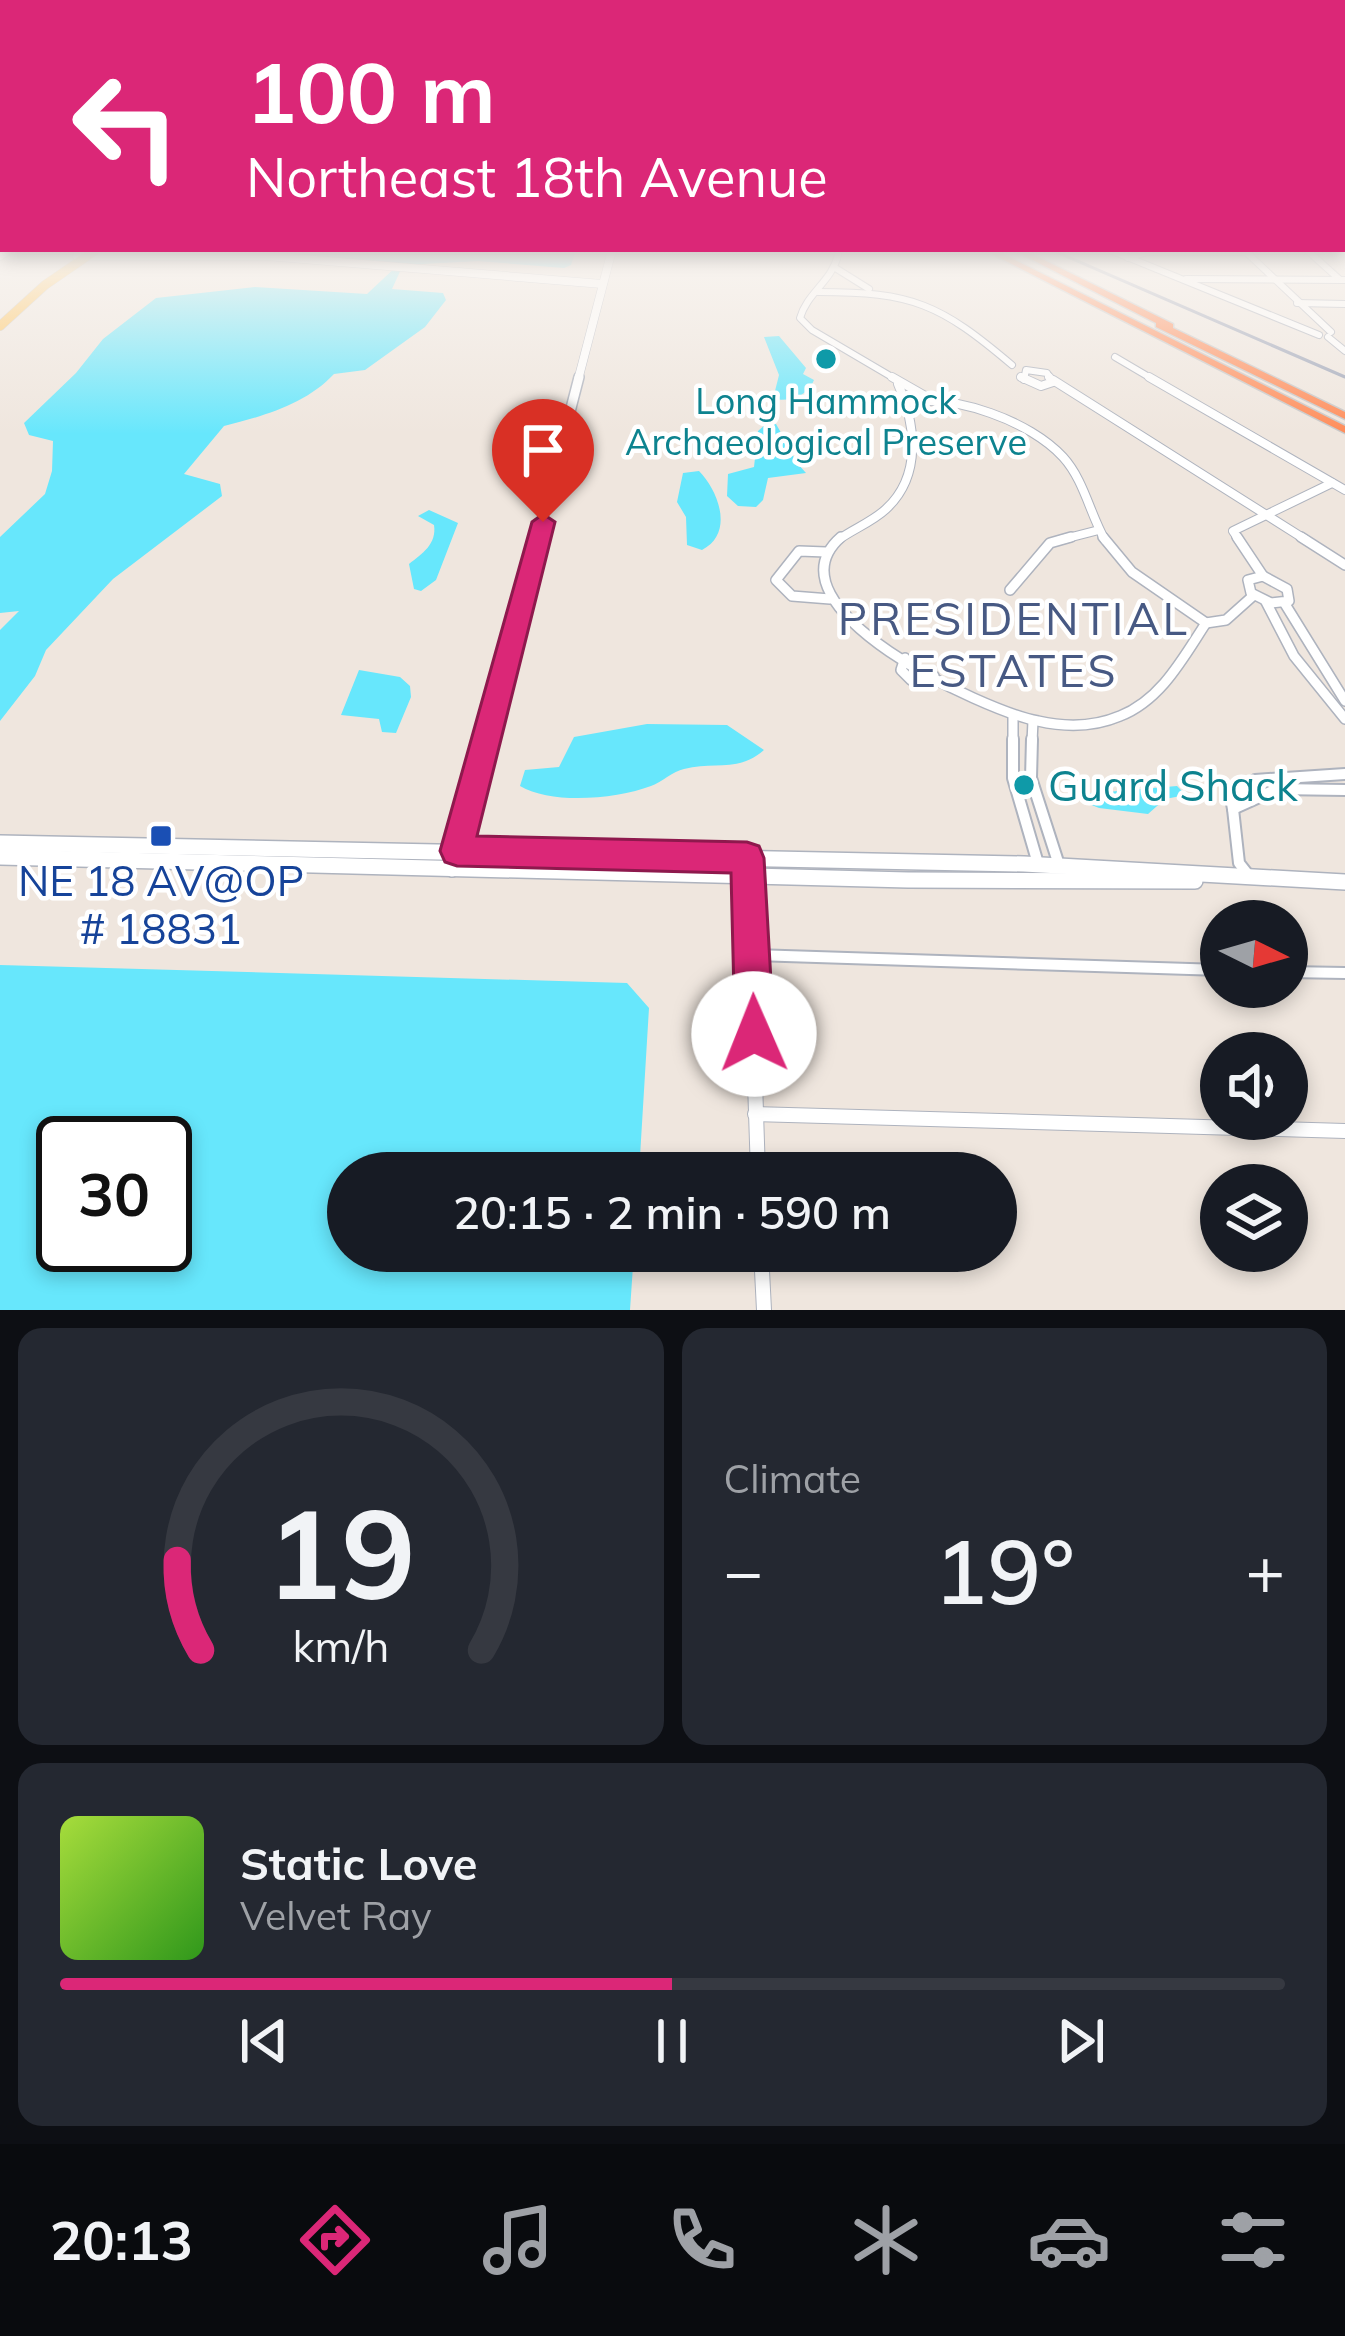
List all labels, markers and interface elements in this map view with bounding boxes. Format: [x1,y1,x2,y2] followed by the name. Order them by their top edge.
[246,39,496,144] text: 100 m
[48,48,204,204] icon: left
[246,143,828,211] text: Northeast 18th Avenue
[813,346,839,372] marker: Long Hammock Archaeological Preserve
[625,378,1027,464] place label: Long Hammock Archaeological Preserve
[492,399,594,522] pin
[510,417,576,483] icon: arrive
[838,590,1190,698] district label: PRESIDENTIAL ESTATES
[1048,759,1298,812] place label: Guard Shack
[1011,772,1037,798] marker: Guard Shack
[148,823,174,849] marker: NE 18 AV@OP # 18831
[18,854,304,955] place label: NE 18 AV@OP # 18831
[1200,900,1308,1008] north arrow
[1200,900,1308,1272] map controls
[691,971,817,1097] position arrow
[1200,1032,1308,1140] button: sound
[36,1116,192,1272] speed limit sign: 30
[1200,1164,1308,1272] button: layers
[453,1184,891,1240] text: 20:15 · 2 min · 590 m
[724,1454,861,1503] text: Climate
[266,1474,416,1630] text: 19
[933,1514,1075,1627] text: 19°
[724,1529,763,1612] text: −
[1245,1529,1285,1612] text: +
[292,1618,389,1672] text: km/h
[240,1835,477,1891] text: Static Love
[240,1891,432,1940] text: Velvet Ray
[231,2008,297,2074] icon: previous
[639,2008,705,2074] icon: pause
[1048,2008,1114,2074] icon: next
[293,2198,377,2282] icon: directions
[476,2198,560,2282] icon: music
[660,2198,744,2282] icon: phone
[844,2198,928,2282] icon: climate
[1027,2198,1111,2282] icon: car
[1211,2198,1295,2282] icon: filters
[50,2206,193,2274] text: 20:13

